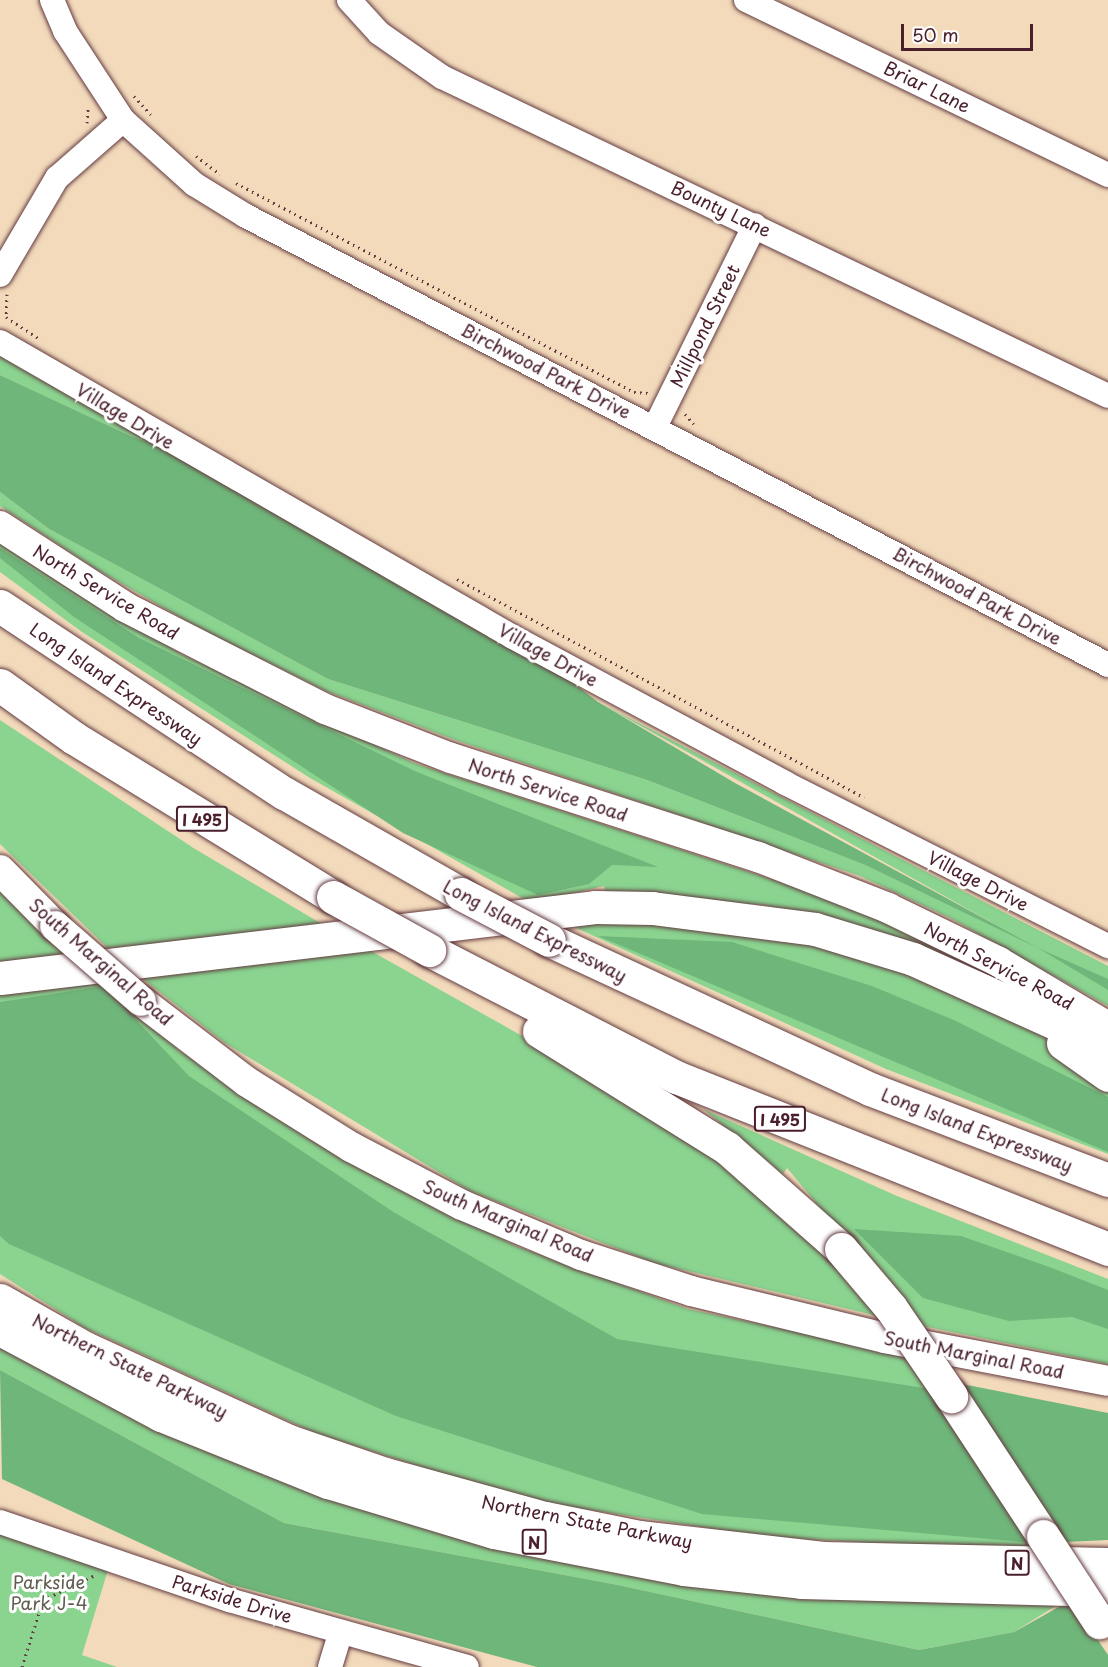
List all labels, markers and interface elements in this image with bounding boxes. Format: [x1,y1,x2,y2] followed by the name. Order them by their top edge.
[904,12,1036,50] scale bar
[912,21,959,48] text: 50 m
[880,57,974,117] street label: Briar Lane
[667,176,775,242] street label: Bounty Lane
[666,261,744,391] street label: Millpond Street
[457,319,635,423] street label: Birchwood Park Drive
[72,379,178,453] street label: Village Drive
[29,540,183,644] street label: North Service Road
[889,542,1065,650] street label: Birchwood Park Drive
[25,618,207,750] street label: Long Island Expressway
[495,619,601,691] street label: Village Drive
[466,754,630,826] street label: North Service Road
[175,806,229,832] road number: I 495
[924,846,1032,916] street label: Village Drive
[439,875,631,987] street label: Long Island Expressway
[25,894,177,1030] street label: South Marginal Road
[921,918,1077,1014] street label: North Service Road
[878,1083,1076,1177] street label: Long Island Expressway
[753,1106,807,1132] road number: I 495
[419,1175,597,1267] street label: South Marginal Road
[29,1309,231,1423] street label: Northern State Parkway
[882,1327,1066,1383] street label: South Marginal Road
[479,1491,695,1553] street label: Northern State Parkway
[520,1529,548,1555] road number: N
[1004,1550,1030,1576] road number: N
[169,1571,295,1627] street label: Parkside Drive
[10,1572,88,1614] park label: Parkside Park J-4

